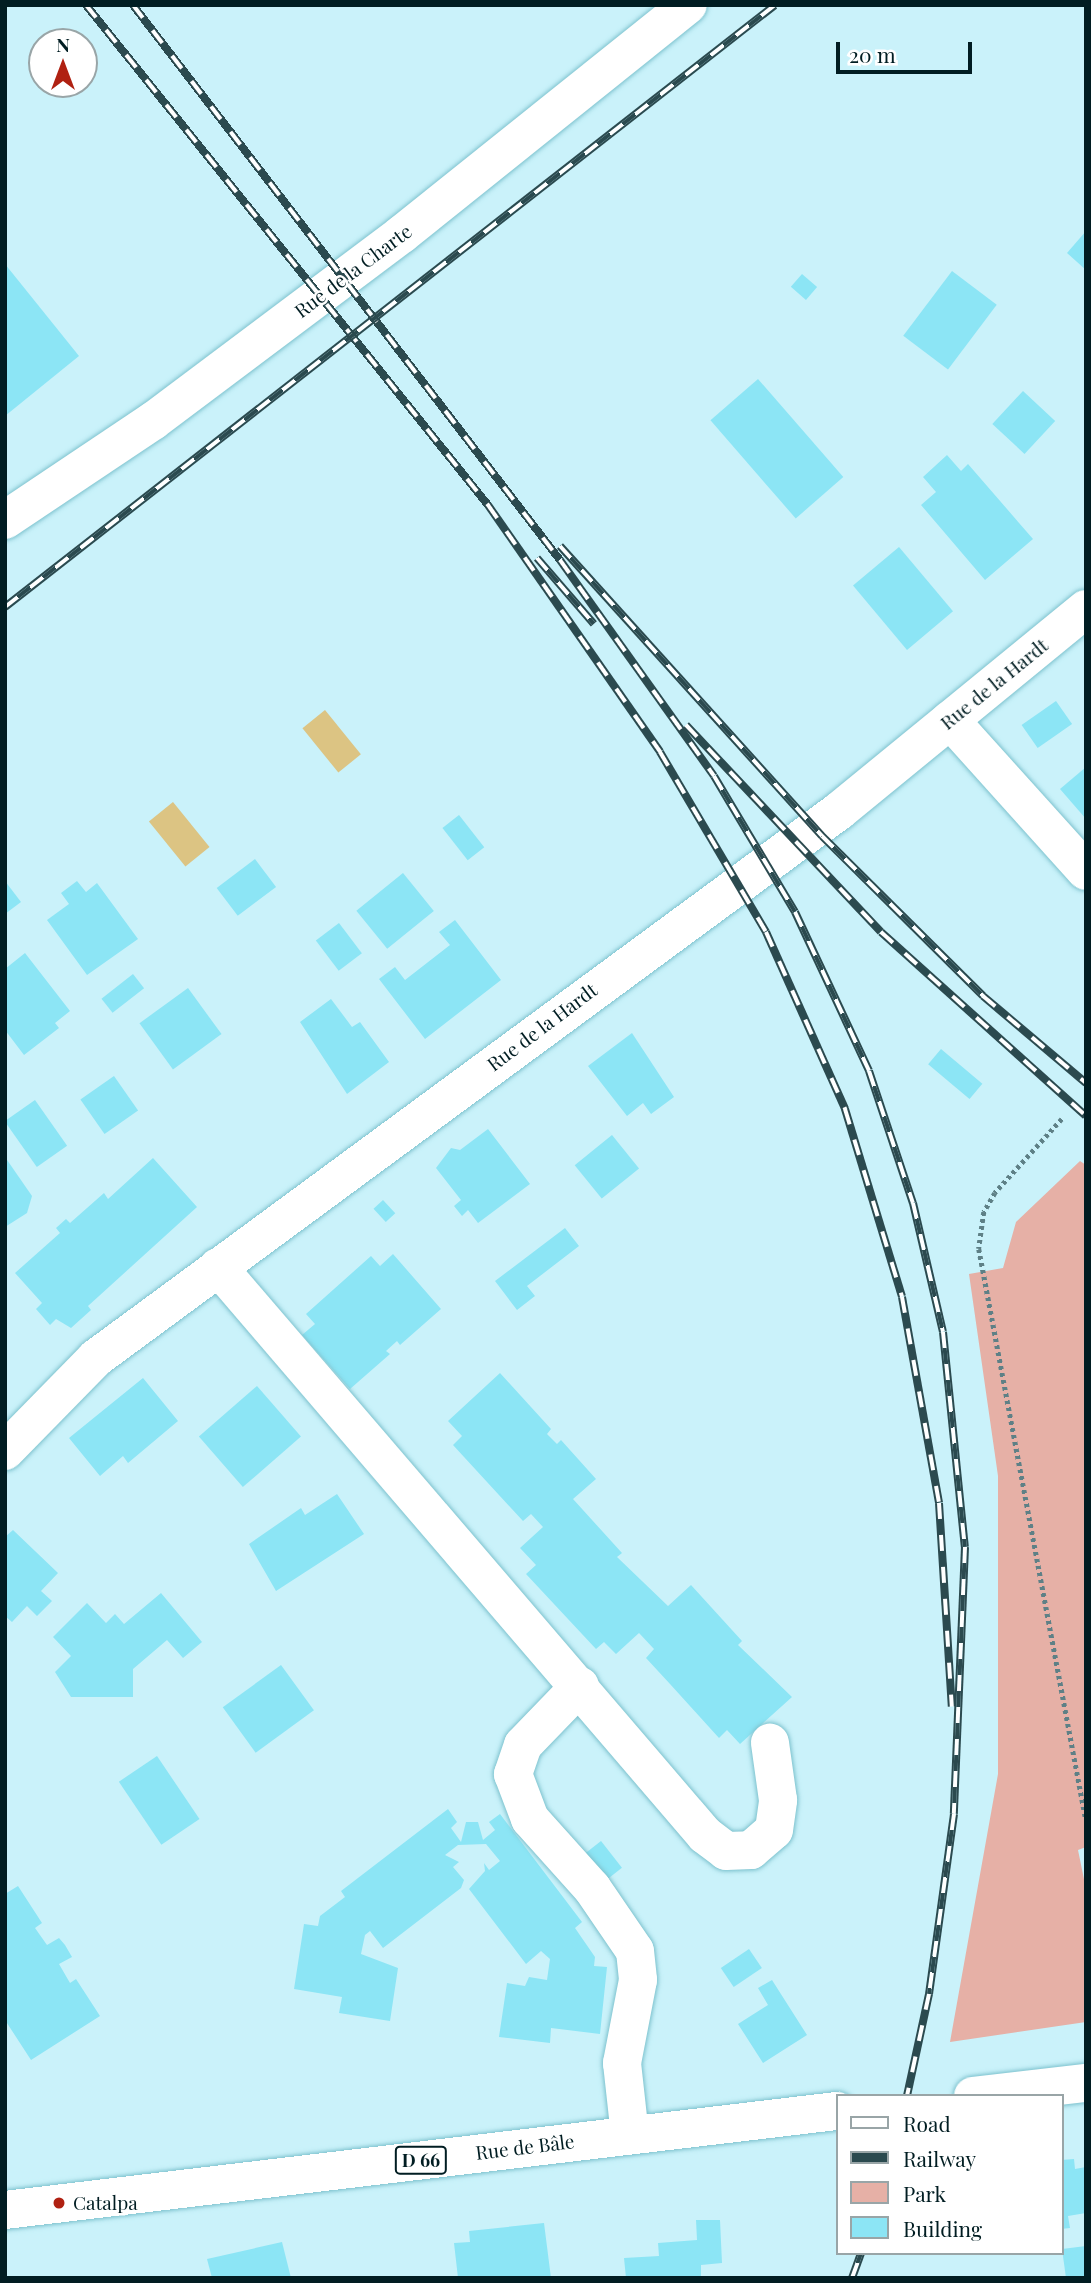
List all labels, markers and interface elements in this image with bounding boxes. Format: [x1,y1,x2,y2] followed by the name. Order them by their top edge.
[28,28,98,98] north arrow
[839,28,976,72] scale bar
[56,31,70,57] text: N
[849,40,896,68] text: 20 m
[290,219,416,323] street label: Rue de la Charte
[935,634,1053,734] street label: Rue de la Hardt
[482,978,602,1076] street label: Rue de la Hardt
[836,2094,1063,2255] legend
[903,2109,951,2137] text: Road
[474,2130,576,2164] street label: Rue de Bâle
[903,2144,976,2172] text: Railway
[395,2146,447,2174] road number: D 66
[903,2179,946,2207] text: Park
[73,2192,138,2214] place label: Catalpa
[51,2195,67,2211] marker: Catalpa
[903,2214,982,2242] text: Building

